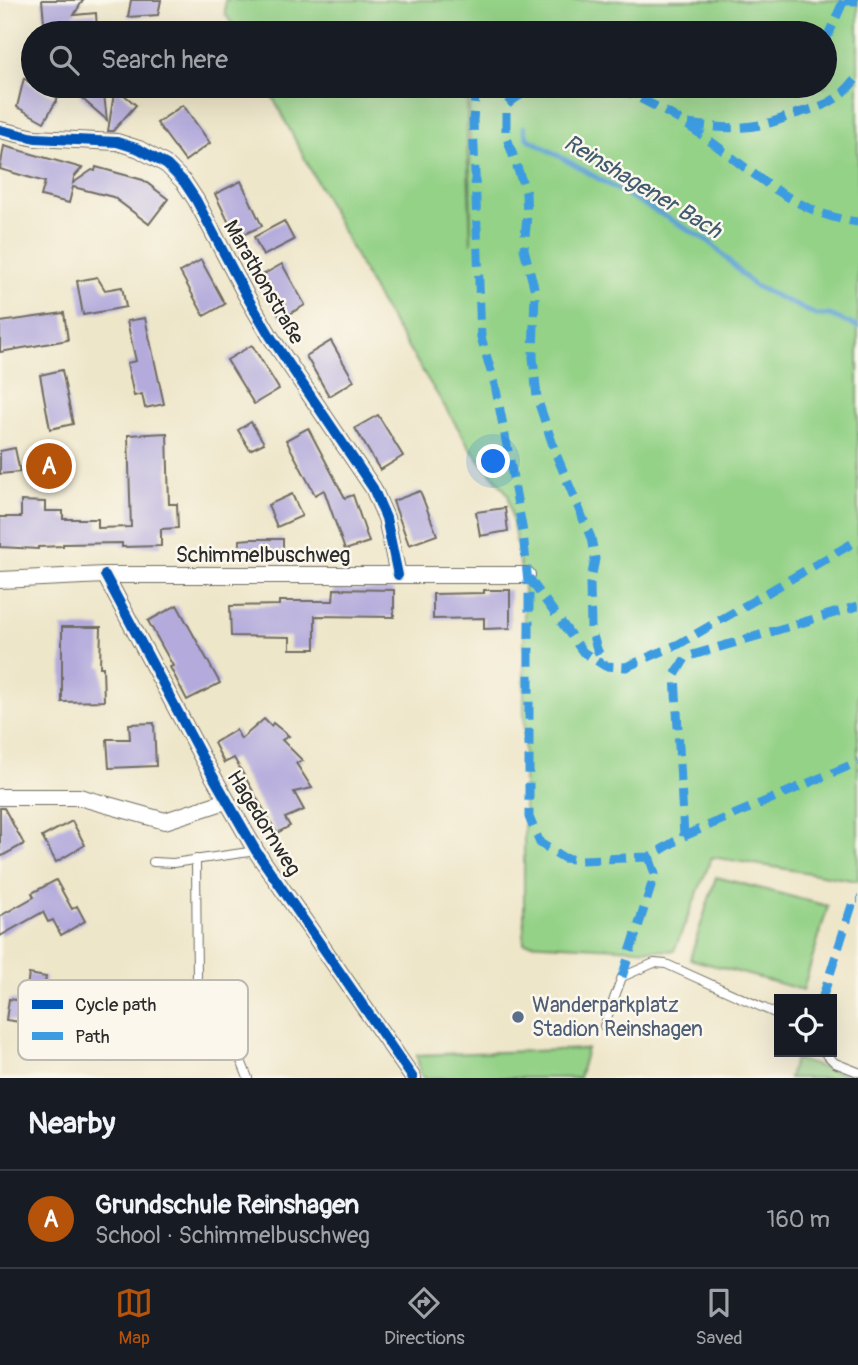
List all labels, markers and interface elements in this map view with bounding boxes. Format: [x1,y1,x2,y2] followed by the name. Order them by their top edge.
[21,21,837,98] search box
[45,41,83,79] icon: search
[101,44,228,76] text: Search here
[559,128,728,246] water label: Reinshagener Bach
[217,215,310,350] street label: Marathonstraße
[26,440,72,492] pin: A
[476,444,510,478] your location
[176,542,350,569] street label: Schimmelbuschweg
[220,765,307,881] street label: Hagedornweg
[18,980,248,1060] legend
[532,992,703,1043] place label: Wanderparkplatz Stadion Reinshagen
[75,993,156,1017] text: Cycle path
[774,994,837,1057] map controls
[774,994,837,1057] button: locate
[510,1009,526,1025] marker: Wanderparkplatz Stadion Reinshagen
[75,1025,110,1049] text: Path
[28,1105,115,1142] text: Nearby
[95,1189,359,1221] text: Grundschule Reinshagen
[44,1205,58,1234] text: A
[766,1205,830,1234] text: 160 m
[95,1221,370,1250] text: School · Schimmelbuschweg
[115,1284,153,1350] tab: Map
[384,1284,465,1350] tab: Directions
[695,1284,743,1350] tab: Saved

